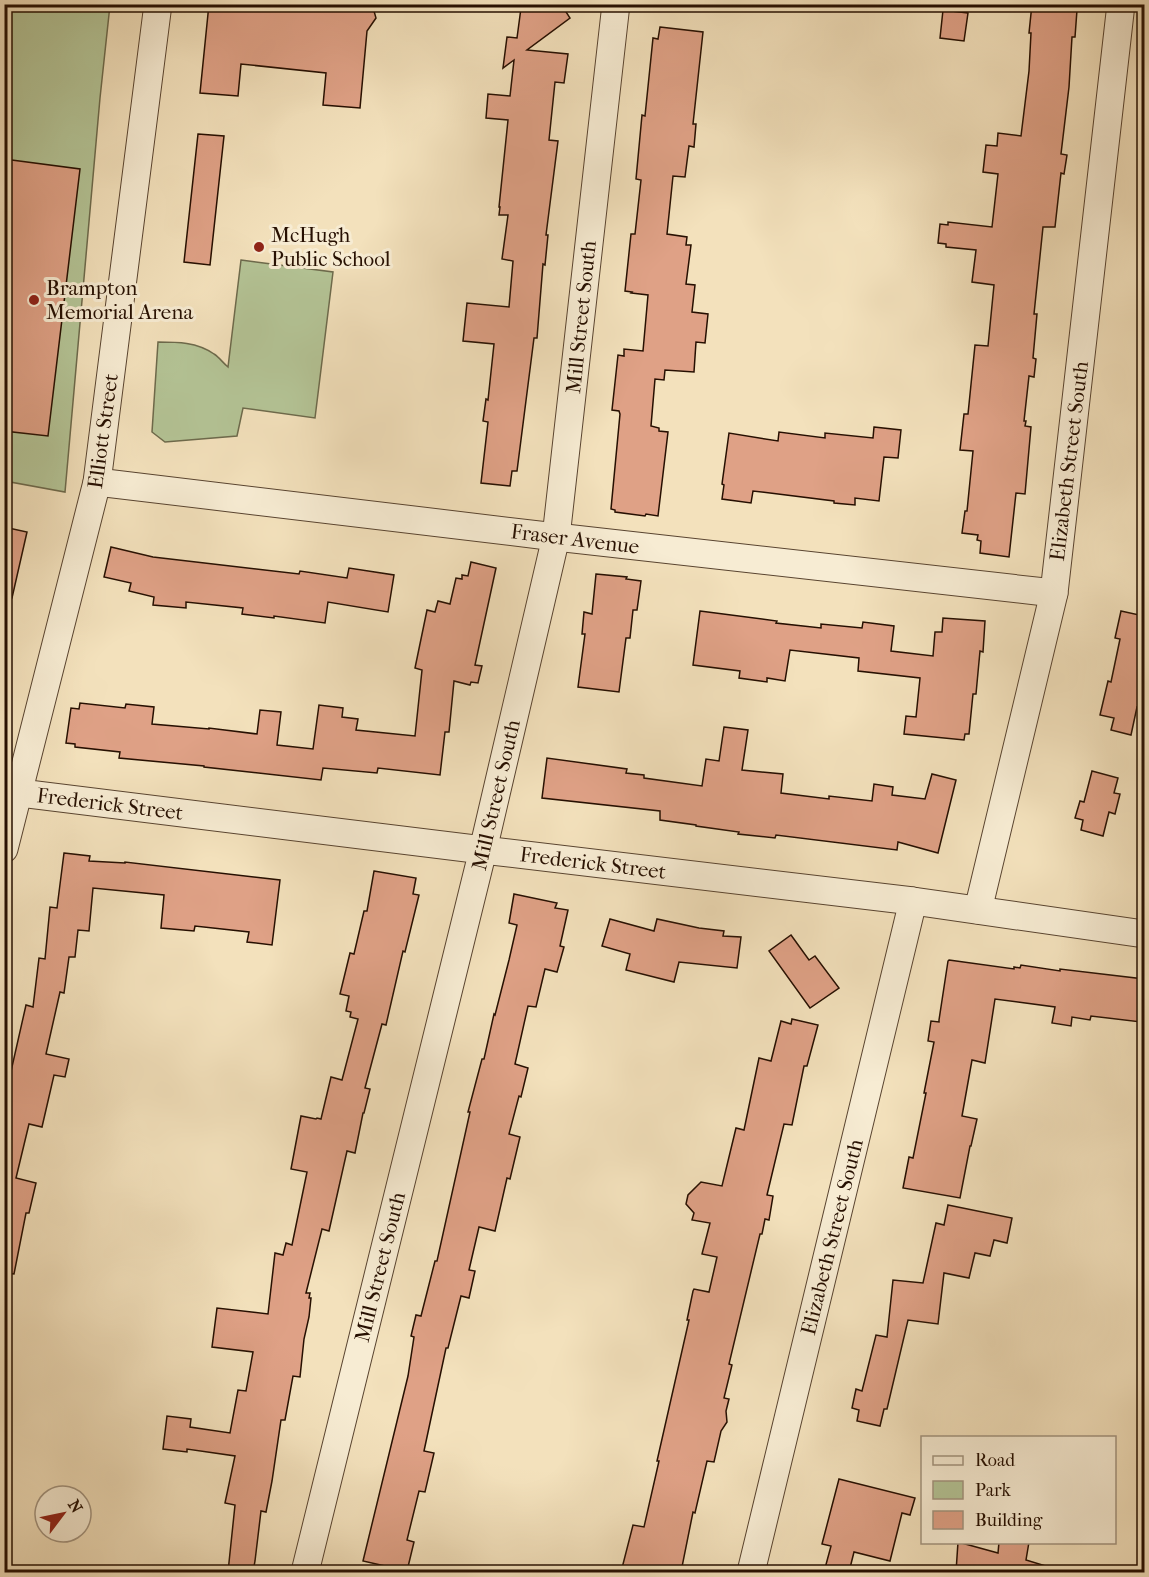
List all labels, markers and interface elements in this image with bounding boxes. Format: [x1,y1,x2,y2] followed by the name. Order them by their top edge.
[271,223,391,271] place label: McHugh Public School
[561,239,601,395] street label: Mill Street South
[252,240,266,254] marker: McHugh Public School
[46,276,193,324] place label: Brampton Memorial Arena
[27,293,41,307] marker: Brampton Memorial Arena
[1045,359,1093,562] street label: Elizabeth Street South
[83,371,123,490] street label: Elliott Street
[509,519,641,559] street label: Fraser Avenue
[467,717,525,873] street label: Mill Street South
[35,783,185,825] street label: Frederick Street
[518,842,668,884] street label: Frederick Street
[796,1136,868,1338] street label: Elizabeth Street South
[350,1189,410,1345] street label: Mill Street South
[921,1436,1116,1544] legend
[975,1450,1015,1471] text: Road
[975,1480,1012,1501] text: Park
[33,1484,93,1544] north arrow
[64,1496,87,1517] text: N
[975,1510,1043,1531] text: Building

